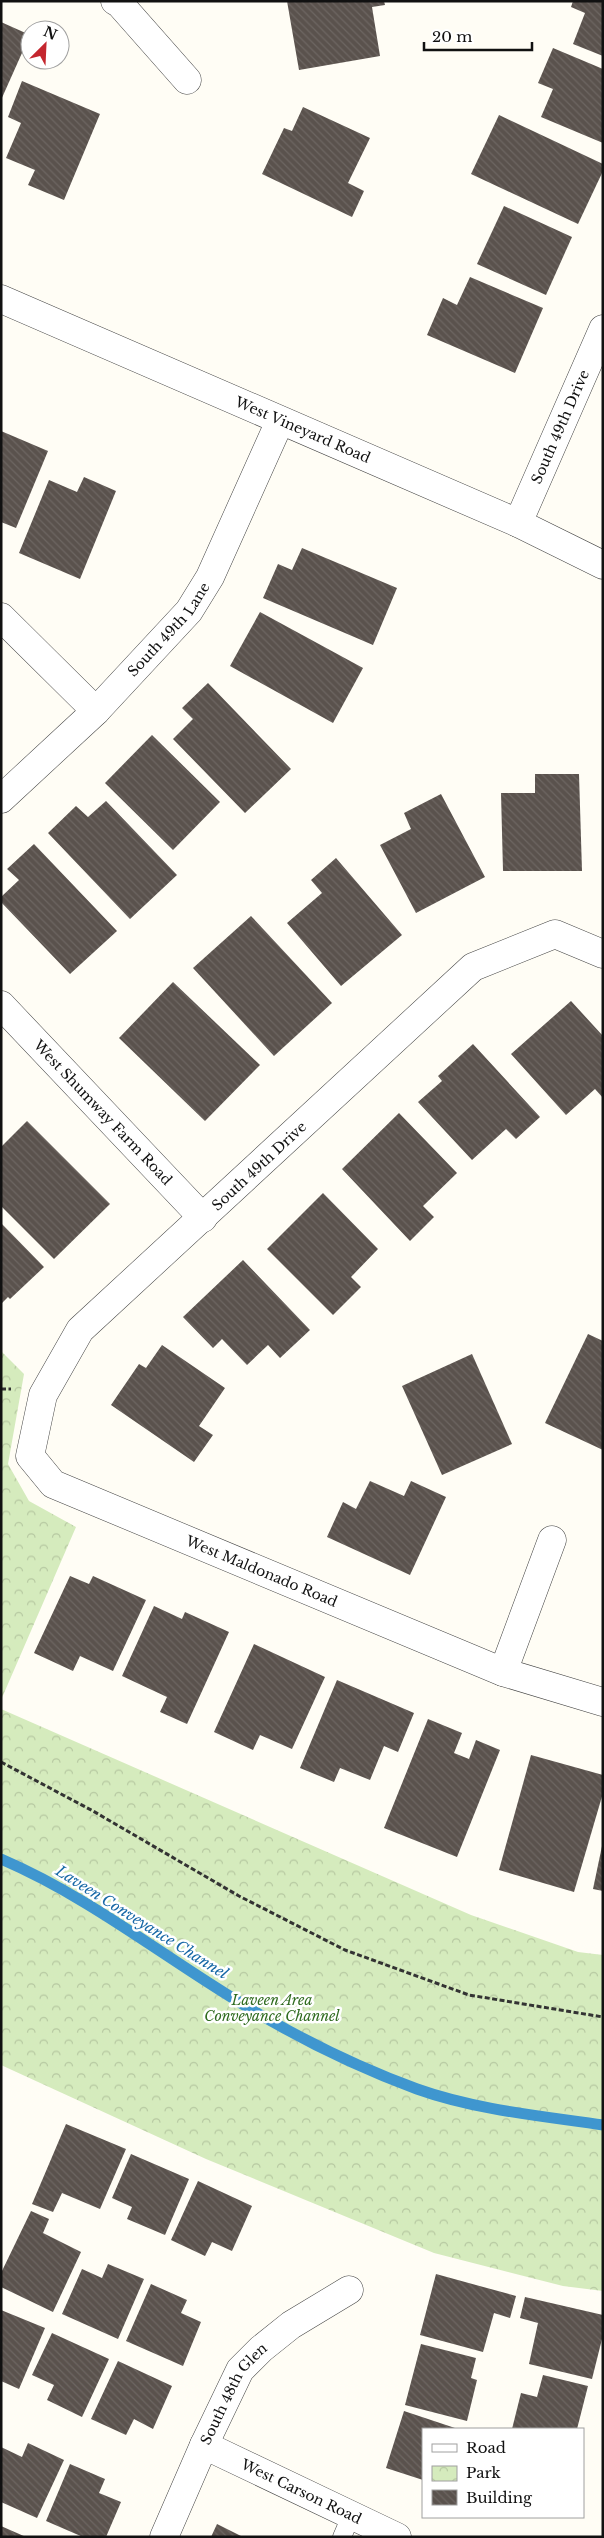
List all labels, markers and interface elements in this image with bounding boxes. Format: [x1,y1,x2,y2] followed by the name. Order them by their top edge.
[20,20,70,70] north arrow
[424,20,532,52] scale bar
[41,22,60,44] text: N
[432,27,472,46] text: 20 m
[527,367,593,487] street label: South 49th Drive
[232,392,374,467] street label: West Vineyard Road
[124,579,214,680] street label: South 49th Lane
[29,1035,176,1189] street label: West Shumway Farm Road
[208,1118,310,1214] street label: South 49th Drive
[182,1531,341,1611] street label: West Maldonado Road
[51,1861,232,1983] water label: Laveen Conveyance Channel
[204,1991,340,2025] park label: Laveen Area Conveyance Channel
[196,2339,271,2448] street label: South 48th Glen
[422,2428,584,2518] legend
[466,2438,506,2457] text: Road
[237,2455,365,2528] street label: West Carson Road
[466,2463,502,2482] text: Park
[466,2488,533,2507] text: Building

